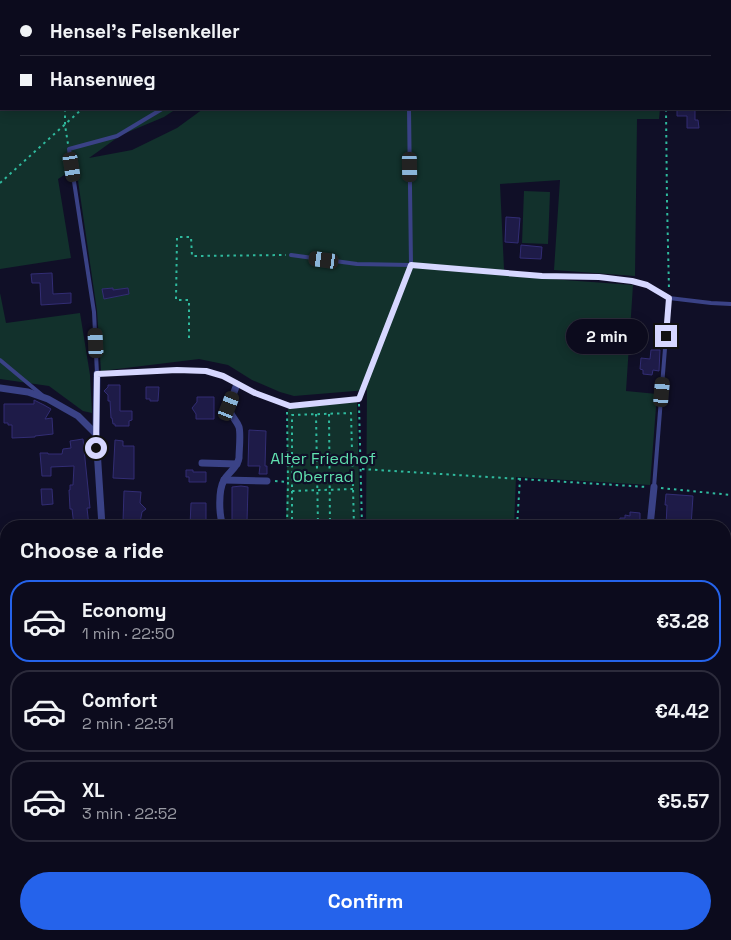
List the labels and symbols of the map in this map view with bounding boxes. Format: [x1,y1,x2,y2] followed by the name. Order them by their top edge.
[62,151,81,183] car
[402,152,417,182] car
[308,250,339,270] car
[566,318,648,354] callout: 2 min
[655,325,677,347] route end
[87,328,104,358] car
[653,376,670,408] car
[216,389,241,423] car
[85,437,107,459] route start
[270,448,376,487] park label: Alter Friedhof Oberrad

